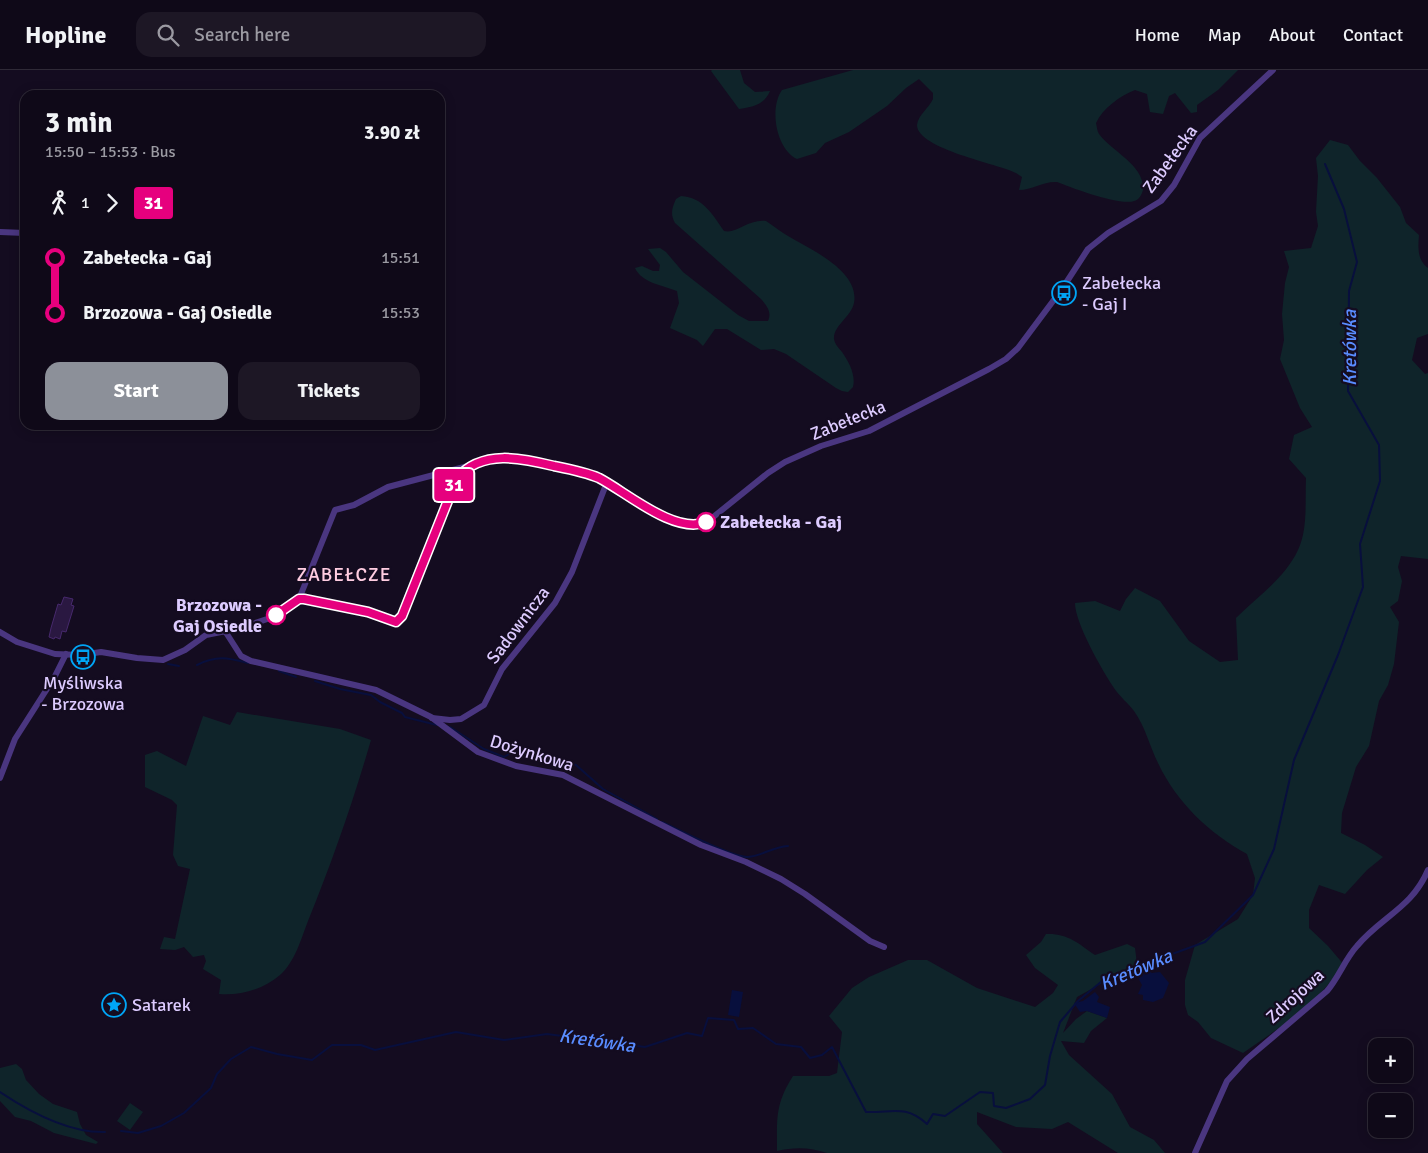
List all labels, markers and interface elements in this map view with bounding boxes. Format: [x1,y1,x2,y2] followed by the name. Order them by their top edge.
[136,12,486,57] search box
[25,20,106,50] text: Hopline
[154,21,182,49] icon: search
[194,23,290,47] text: Search here
[1135,24,1180,46] text: Home
[1208,24,1241,46] text: Map
[1269,24,1315,46] text: About
[1343,24,1403,46] text: Contact
[45,106,113,140] text: 3 min
[364,121,420,145] text: 3.90 zł
[1138,121,1202,197] street label: Zabełecka
[45,142,176,162] text: 15:50 – 15:53 · Bus
[45,189,73,217] icon: walk
[98,189,126,217] icon: forward
[144,192,163,214] text: 31
[81,193,90,213] text: 1
[83,246,212,270] text: Zabełecka - Gaj
[381,248,420,268] text: 15:51
[1082,272,1161,315] place label: Zabełecka - Gaj I
[1051,280,1077,306] bus stop icon: Zabełecka - Gaj I
[83,301,272,325] text: Brzozowa - Gaj Osiedle
[381,303,420,323] text: 15:53
[1338,308,1362,386] water label: Kretówka
[45,362,228,420] button: Start
[238,362,420,420] button: Tickets
[807,395,889,445] street label: Zabełecka
[432,469,476,501] line badge: 31
[444,474,464,496] text: 31
[720,511,842,533] place label: Zabełecka - Gaj
[696,512,716,532] marker: Zabełecka - Gaj
[297,563,391,587] district label: ZABEŁCZE
[482,582,554,668] street label: Sadownicza
[173,594,262,637] place label: Brzozowa - Gaj Osiedle
[266,605,286,625] marker: Brzozowa - Gaj Osiedle
[70,644,96,670] bus stop icon: Myśliwska - Brzozowa
[41,672,125,715] place label: Myśliwska - Brzozowa
[487,730,577,776] street label: Dożynkowa
[1096,943,1177,996] water label: Kretówka
[1261,964,1329,1028] street label: Zdrojowa
[101,992,127,1018] place icon: Satarek
[132,994,191,1016] place label: Satarek
[557,1024,638,1058] water label: Kretówka
[1368,1038,1413,1138] map controls
[1368,1038,1413,1083] button: +
[1368,1093,1413,1138] button: −

